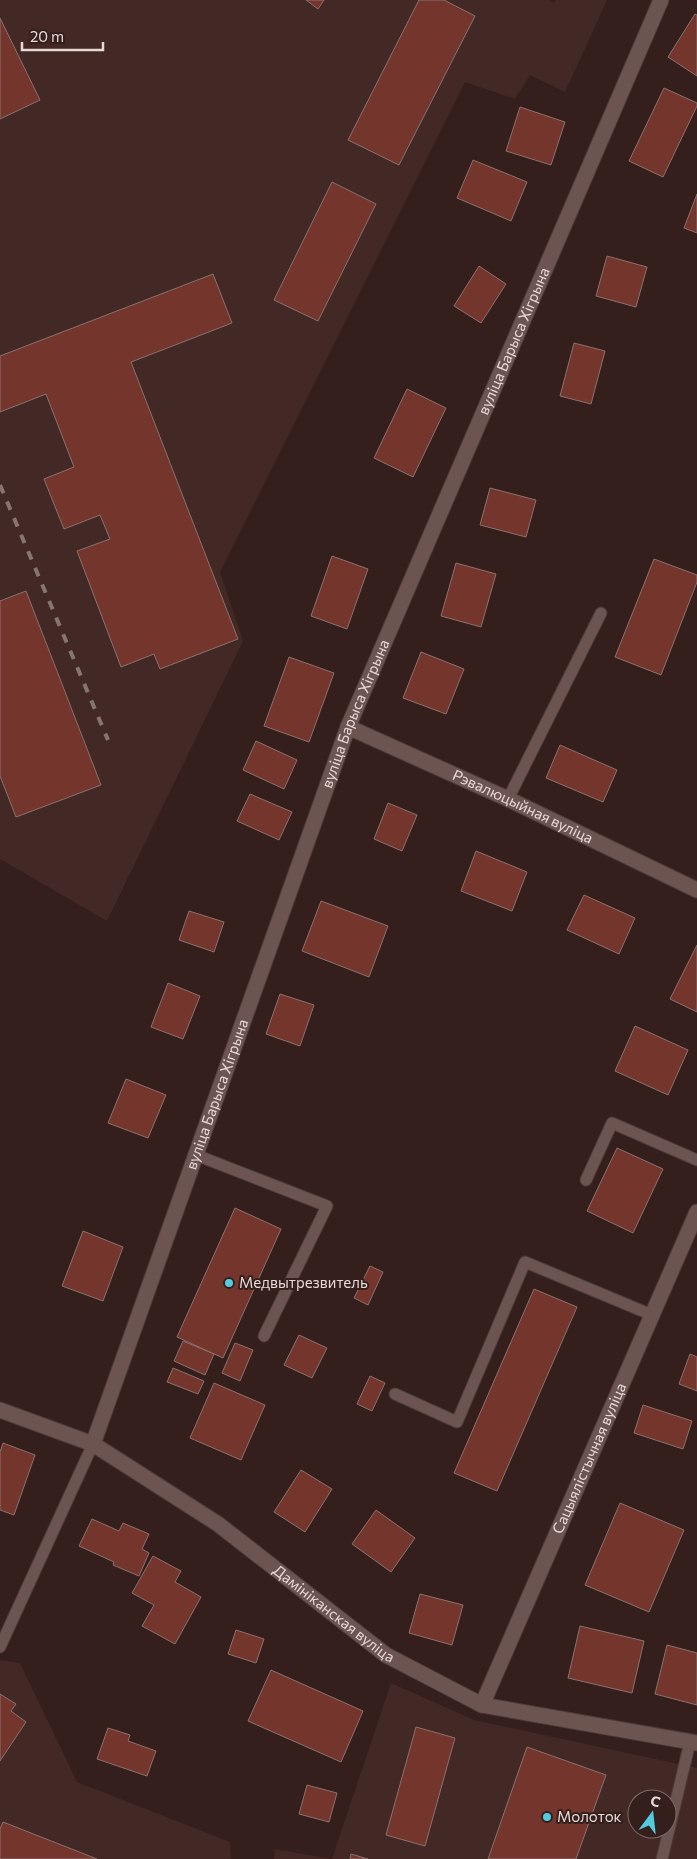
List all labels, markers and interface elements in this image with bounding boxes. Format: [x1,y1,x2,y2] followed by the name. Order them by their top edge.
[22,20,104,52] scale bar
[30,27,64,45] text: 20 m
[474,264,553,417] street label: вуліца Барыса Хігрына
[317,636,393,790] street label: вуліца Барыса Хігрына
[450,765,596,847] street label: Рэвалюцыйная вуліца
[181,1016,251,1172] street label: вуліца Барыса Хігрына
[239,1273,368,1291] place label: Медвытрезвитель
[223,1277,235,1289] marker: Медвытрезвитель
[548,1380,629,1536] street label: Сацыялістычная вуліца
[270,1560,398,1666] street label: Дамініканская вуліца
[627,1789,677,1839] north arrow
[649,1792,662,1810] text: С
[557,1807,622,1825] place label: Молоток
[541,1811,553,1823] marker: Молоток

